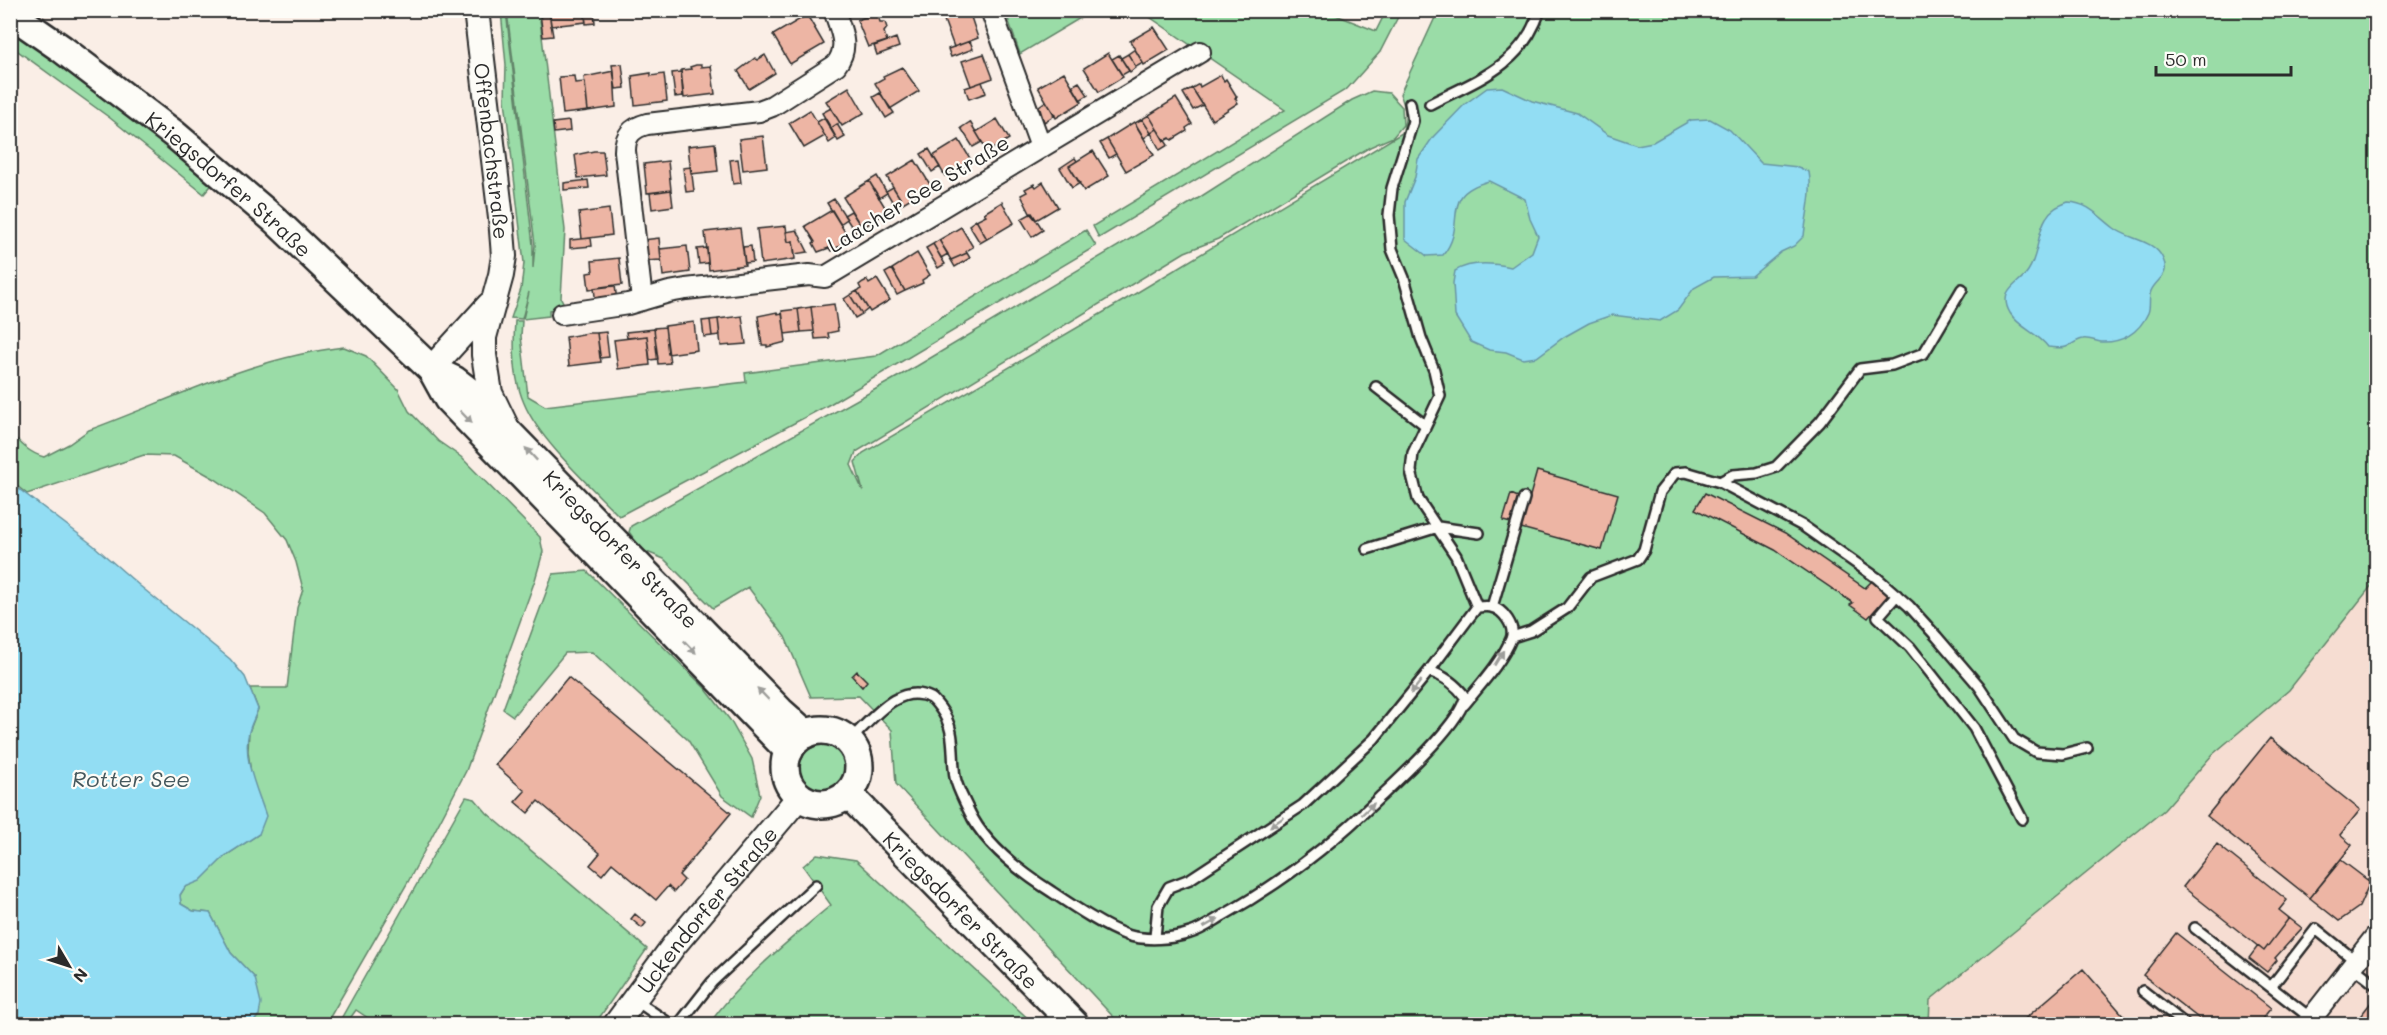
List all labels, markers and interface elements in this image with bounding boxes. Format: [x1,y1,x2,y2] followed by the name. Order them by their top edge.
[2156,39,2291,77] scale bar
[2165,47,2207,71] text: 50 m
[469,61,516,240] street label: Offenbachstraße
[141,104,318,262] street label: Kriegsdorfer Straße
[822,128,1014,258] street label: Laacher See Straße
[458,410,472,424] one-way arrow
[524,447,538,462] one-way arrow
[538,464,705,633] street label: Kriegsdorfer Straße
[683,639,697,654] one-way arrow
[1494,650,1505,667] one-way arrow
[1411,680,1423,695] one-way arrow
[757,688,771,702] one-way arrow
[72,764,190,793] water label: Rotter See
[1360,803,1375,816] one-way arrow
[1269,817,1285,828] one-way arrow
[630,820,782,998] street label: Uckendorfer Straße
[878,825,1045,994] street label: Kriegsdorfer Straße
[1202,918,1219,928] one-way arrow
[39,936,99,996] north arrow
[69,964,93,987] text: N

